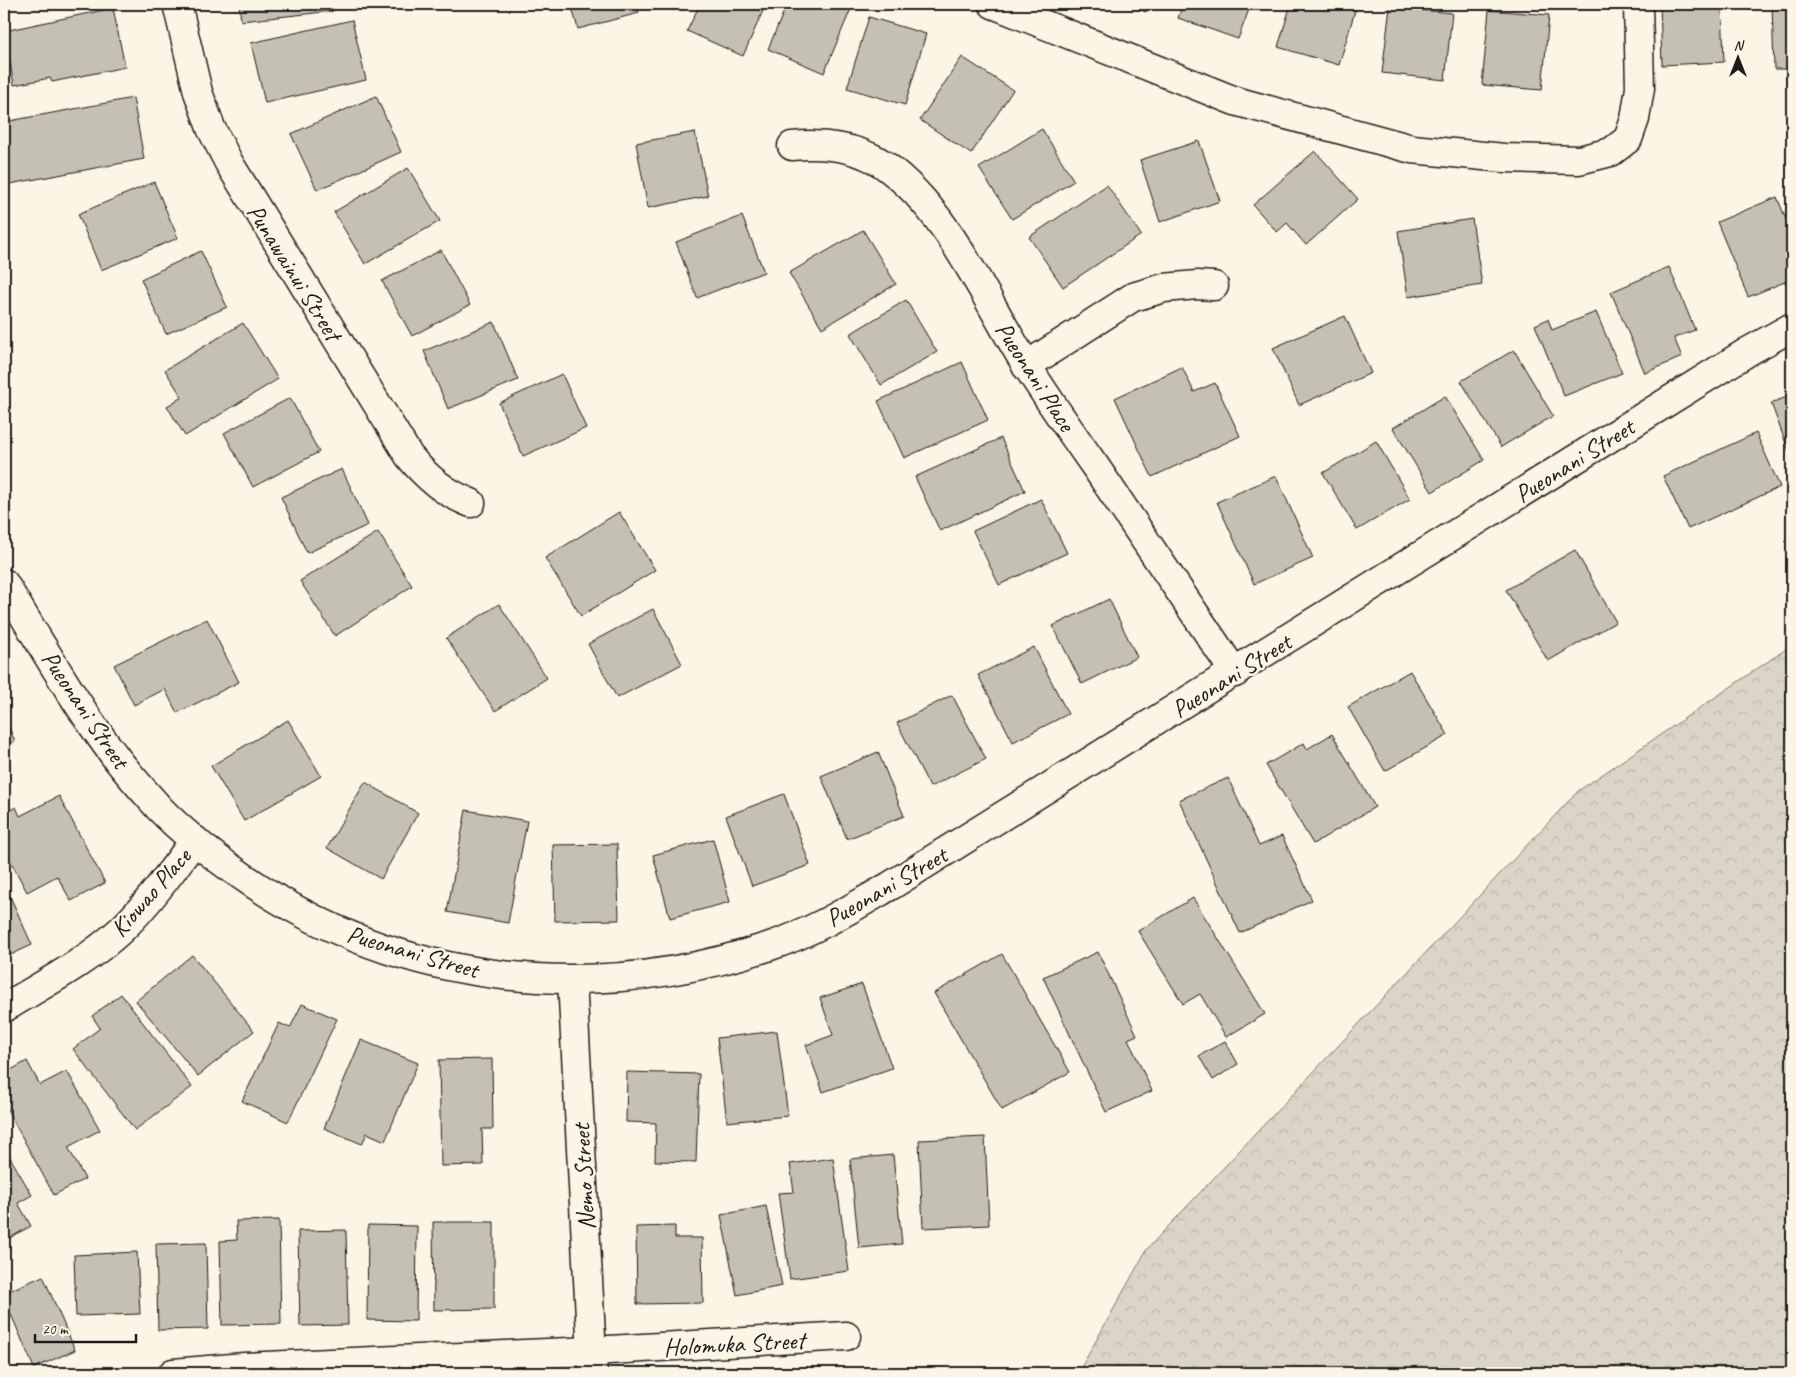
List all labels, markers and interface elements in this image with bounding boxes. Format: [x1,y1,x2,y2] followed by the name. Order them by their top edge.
[1714,32,1764,82] north arrow
[1734,37,1745,54] text: N
[240,198,351,350] street label: Punawainui Street
[988,316,1083,439] street label: Pueonani Place
[1509,410,1643,510] street label: Pueonani Street
[1166,625,1300,725] street label: Pueonani Street
[34,645,138,777] street label: Pueonani Street
[820,838,955,935] street label: Pueonani Street
[103,840,199,944] street label: Kiowao Place
[343,918,485,987] street label: Pueonani Street
[565,1120,603,1231] street label: Nemo Street
[35,1312,136,1344] scale bar
[42,1320,69,1339] text: 20 m
[663,1324,809,1364] street label: Holomuka Street

